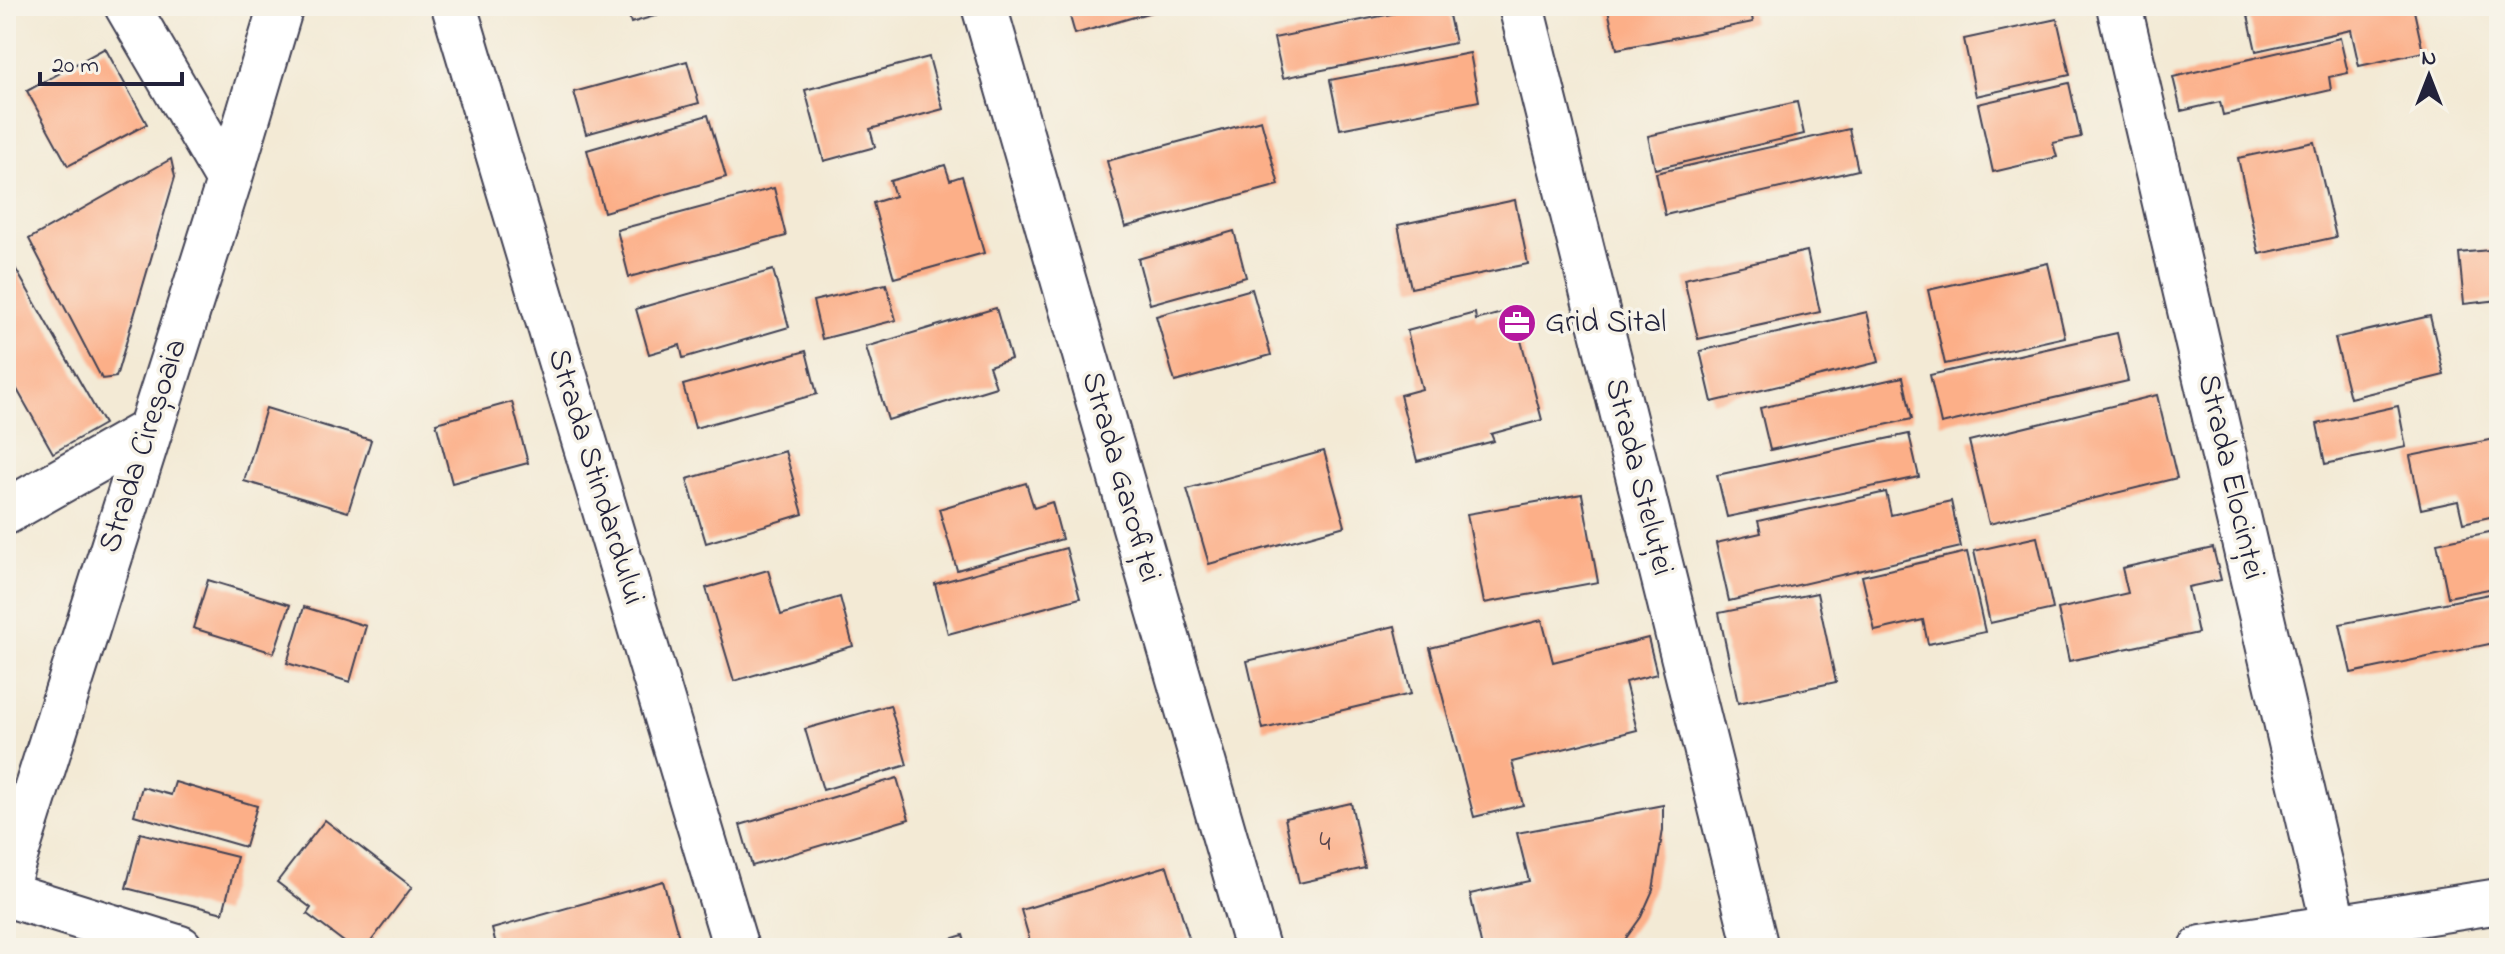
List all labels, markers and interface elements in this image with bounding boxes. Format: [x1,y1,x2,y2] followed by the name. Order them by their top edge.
[40,36,182,86] scale bar
[2389,36,2469,116] north arrow
[2422,43,2436,75] text: N
[52,49,99,84] text: 20 m
[1545,300,1666,347] place label: Grid Sital
[1496,302,1538,344] office icon: Grid Sital
[87,333,201,559] street label: Strada Cireșoaia
[534,343,656,611] street label: Strada Stindardului
[1067,366,1173,588] street label: Strada Garofiței
[2184,370,2276,584] street label: Strada Elocinței
[1591,373,1685,581] street label: Strada Steluței
[1319,823,1331,864] house number: 4

